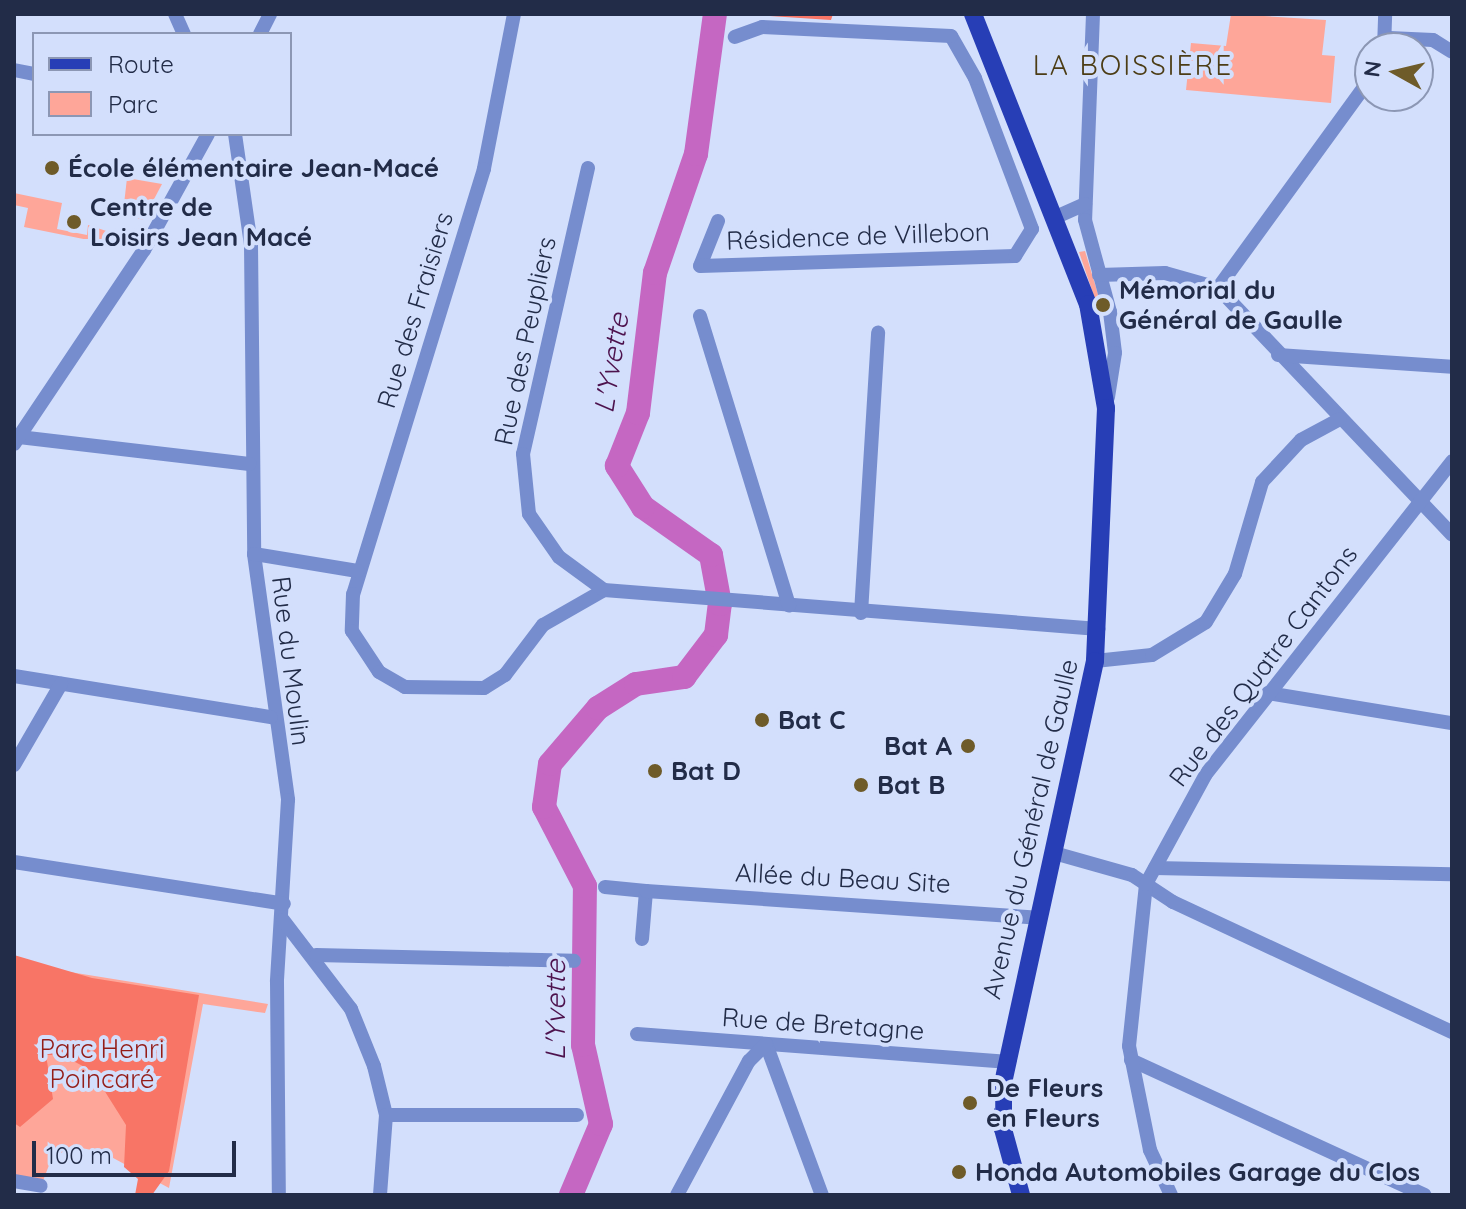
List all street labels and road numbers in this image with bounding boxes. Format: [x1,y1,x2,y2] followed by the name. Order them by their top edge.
[370,208,460,412] street label: Rue des Fraisiers
[726,216,990,256] street label: Résidence de Villebon
[488,234,562,448] street label: Rue des Peupliers
[1162,539,1364,793] street label: Rue des Quatre Cantons
[265,575,317,747] street label: Rue du Moulin
[976,656,1084,1002] street label: Avenue du Général de Gaulle
[734,857,952,899] street label: Allée du Beau Site
[721,1001,925,1047] street label: Rue de Bretagne

